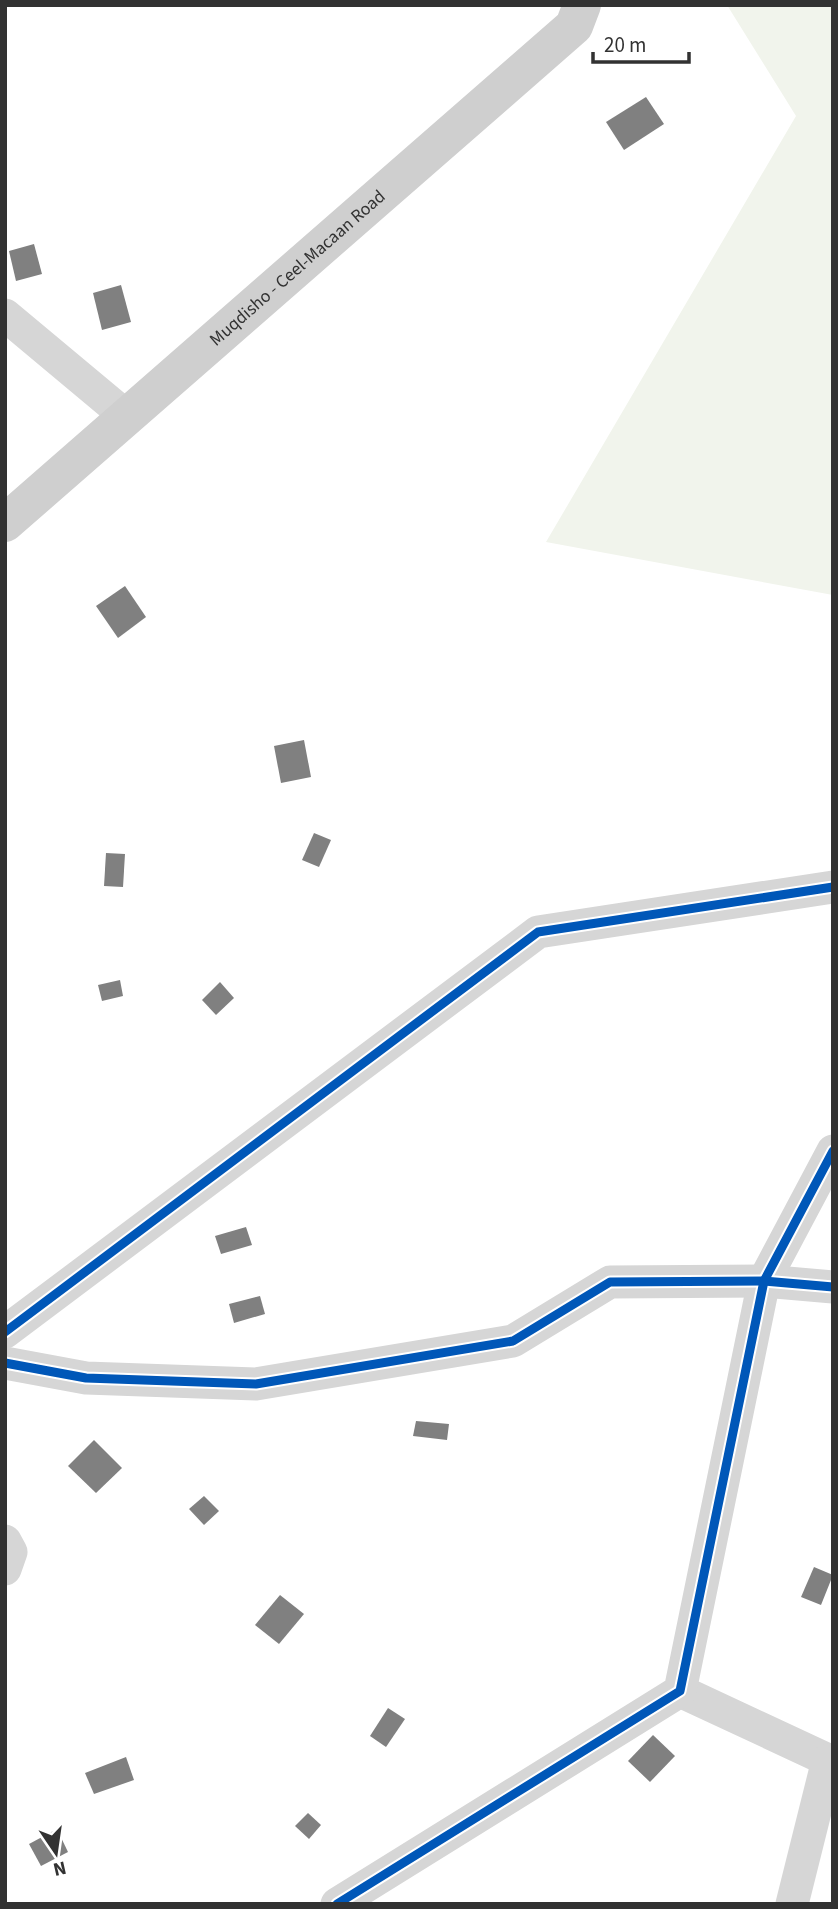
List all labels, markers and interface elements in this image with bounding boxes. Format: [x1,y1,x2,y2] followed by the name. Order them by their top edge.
[593,21,689,65] scale bar
[604,30,646,60] text: 20 m
[204,184,391,352] street label: Muqdisho - Ceel-Macaan Road
[21,1818,91,1888] north arrow
[50,1854,69,1883] text: N

